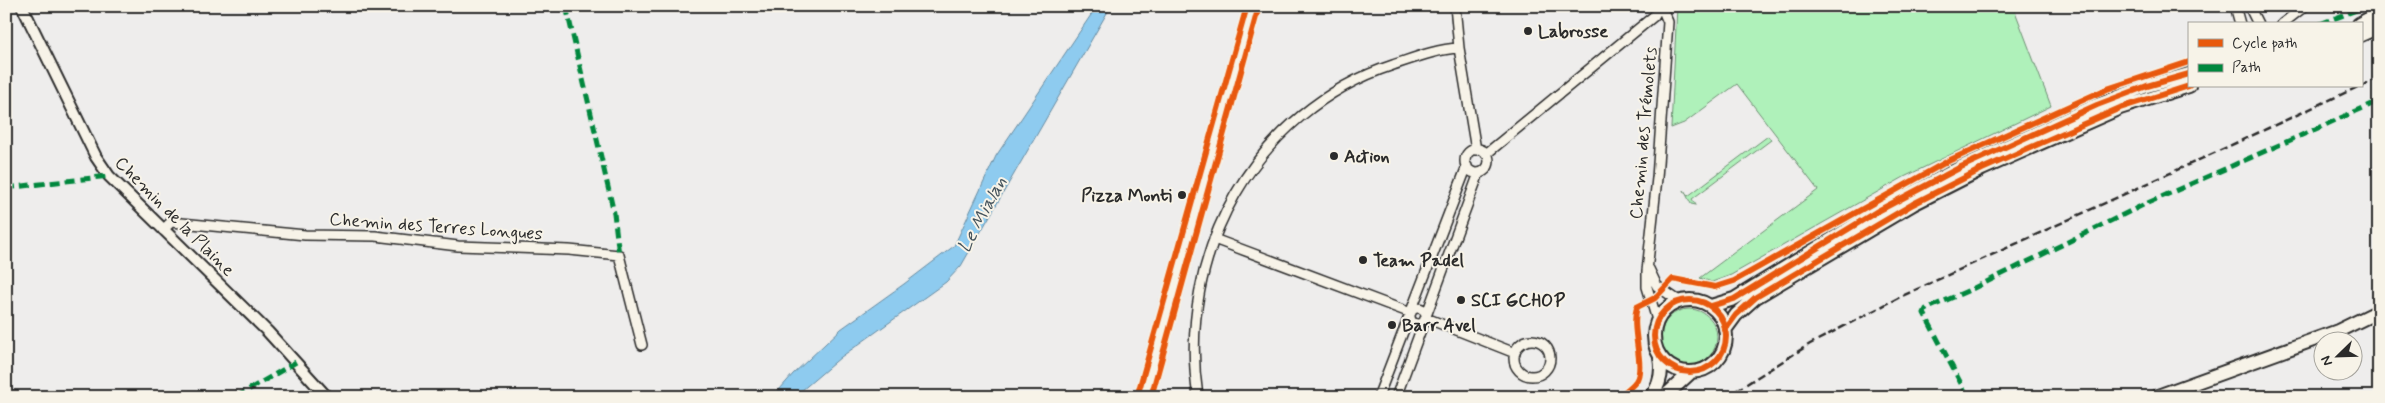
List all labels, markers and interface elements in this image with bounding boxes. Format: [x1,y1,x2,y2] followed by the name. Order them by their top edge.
[1538,20,1608,44] place label: Labrosse
[2188,22,2362,88] legend
[1522,25,1534,37] marker: Labrosse
[2232,34,2297,54] text: Cycle path
[1624,46,1664,220] street label: Chemin des Trémolets
[2232,58,2261,78] text: Path
[1344,145,1390,169] place label: Action
[1328,150,1340,162] marker: Action
[109,152,240,282] street label: Chemin de la Plaine
[952,172,1013,257] water label: Le Mialan
[1081,184,1172,208] place label: Pizza Monti
[1176,189,1188,201] marker: Pizza Monti
[328,208,543,246] street label: Chemin des Terres Longues
[1373,249,1465,273] place label: Team Padel
[1357,254,1369,266] marker: Team Padel
[1471,289,1565,313] place label: SCI GCHOP
[1455,294,1467,306] marker: SCI GCHOP
[1402,314,1476,338] place label: Barr Avel
[1386,319,1398,331] marker: Barr Avel
[2312,330,2362,380] north arrow
[2317,353,2337,368] text: N

